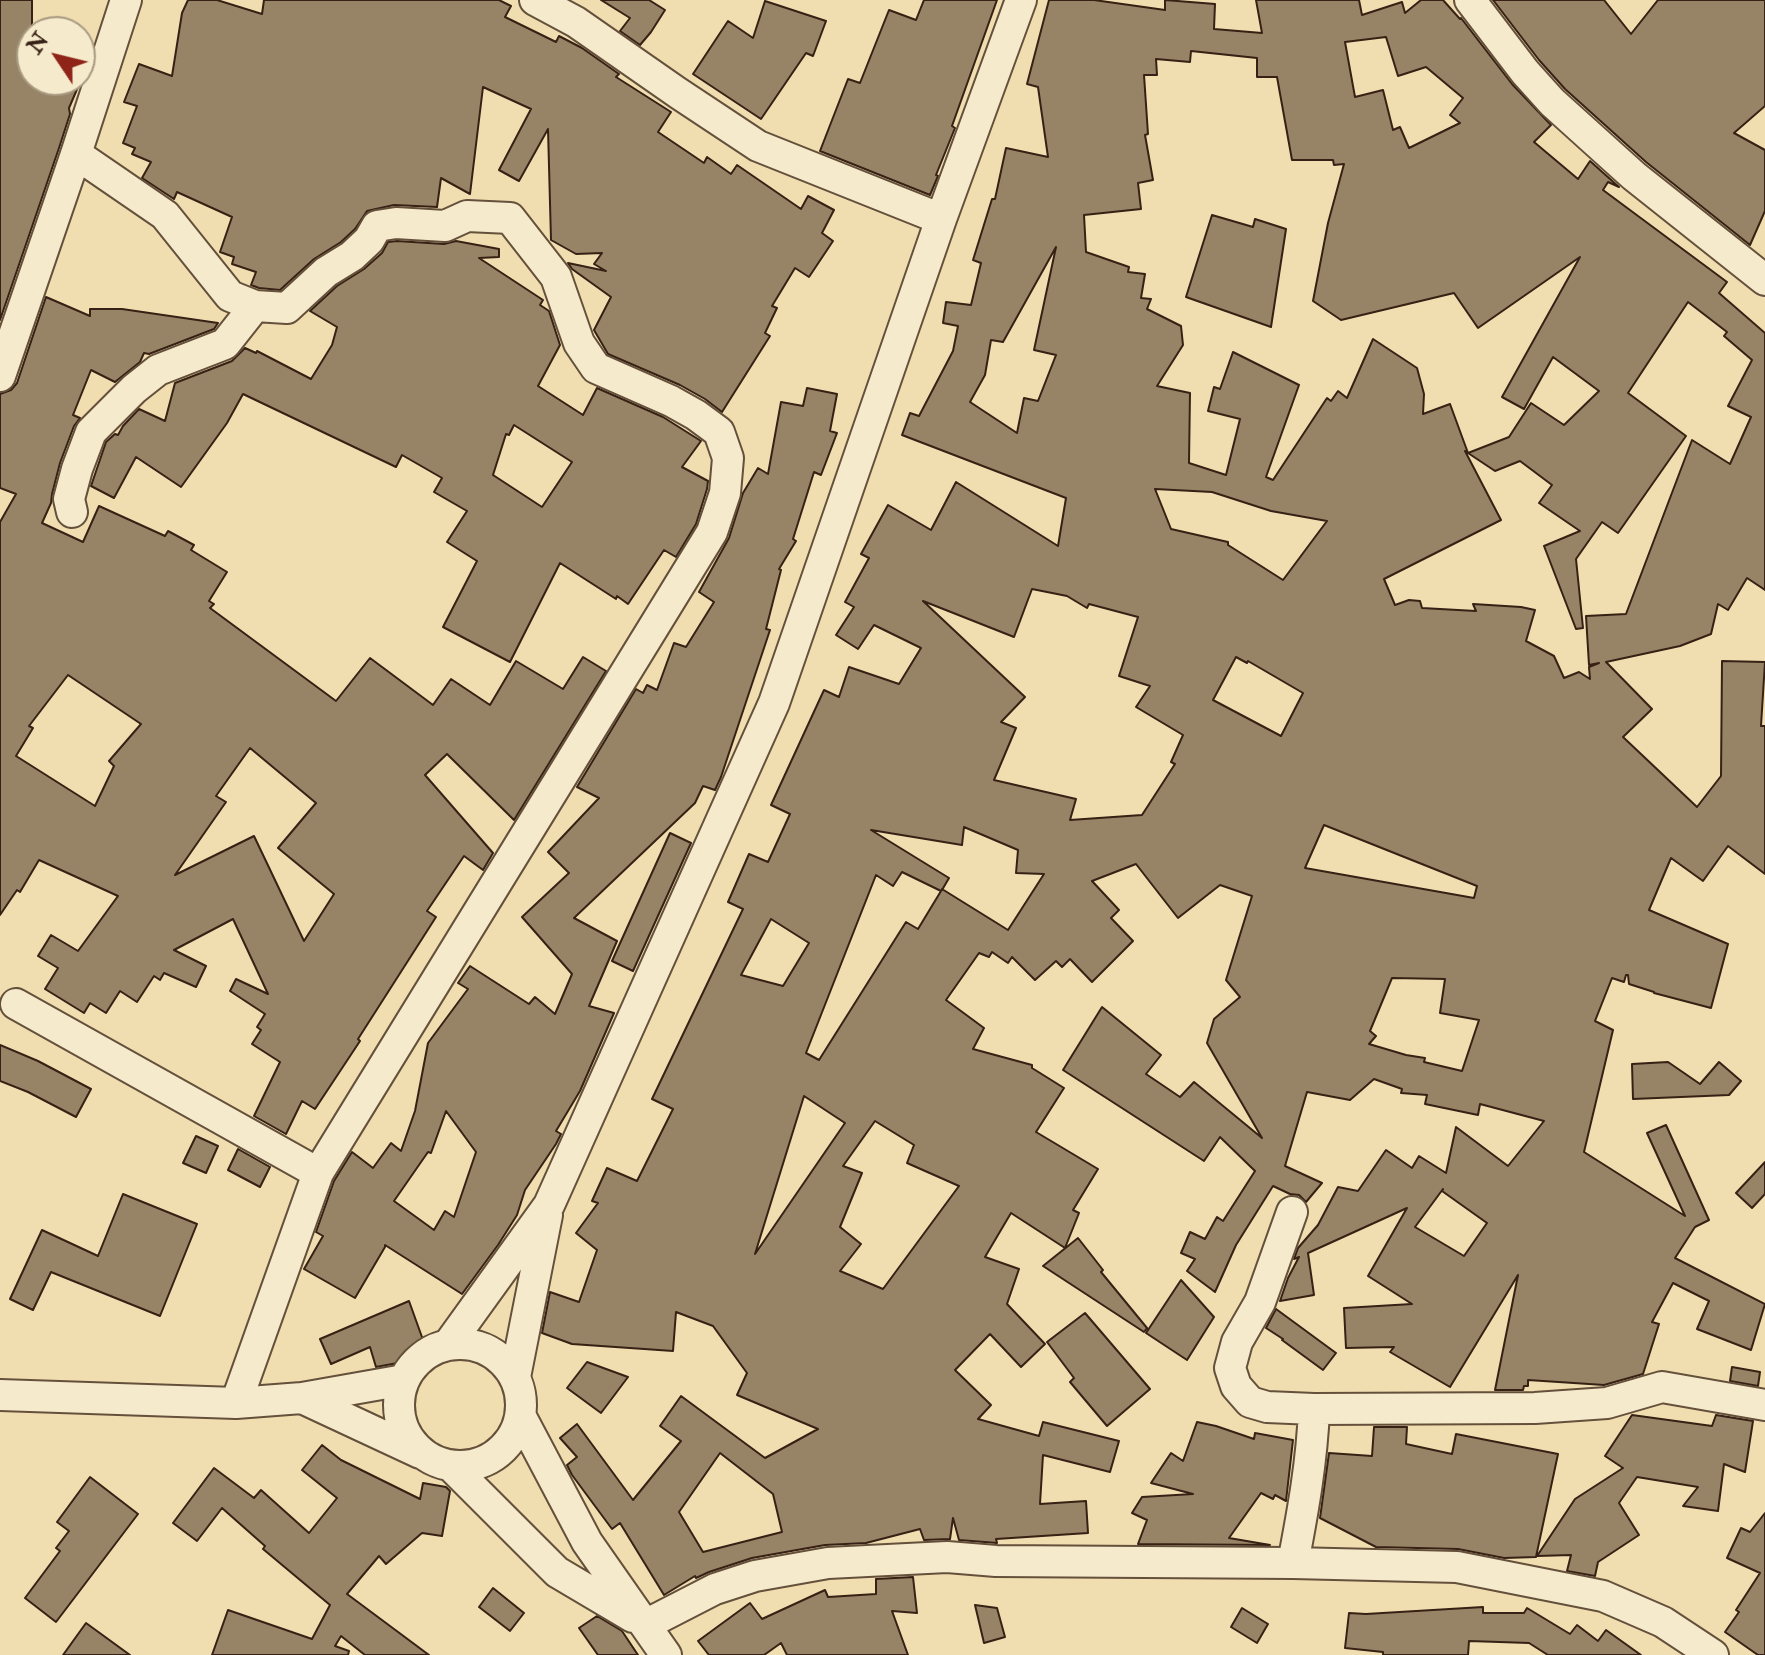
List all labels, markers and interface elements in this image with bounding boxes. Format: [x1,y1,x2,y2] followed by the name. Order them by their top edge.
[16,16,96,96] north arrow
[21,27,55,59] text: N

